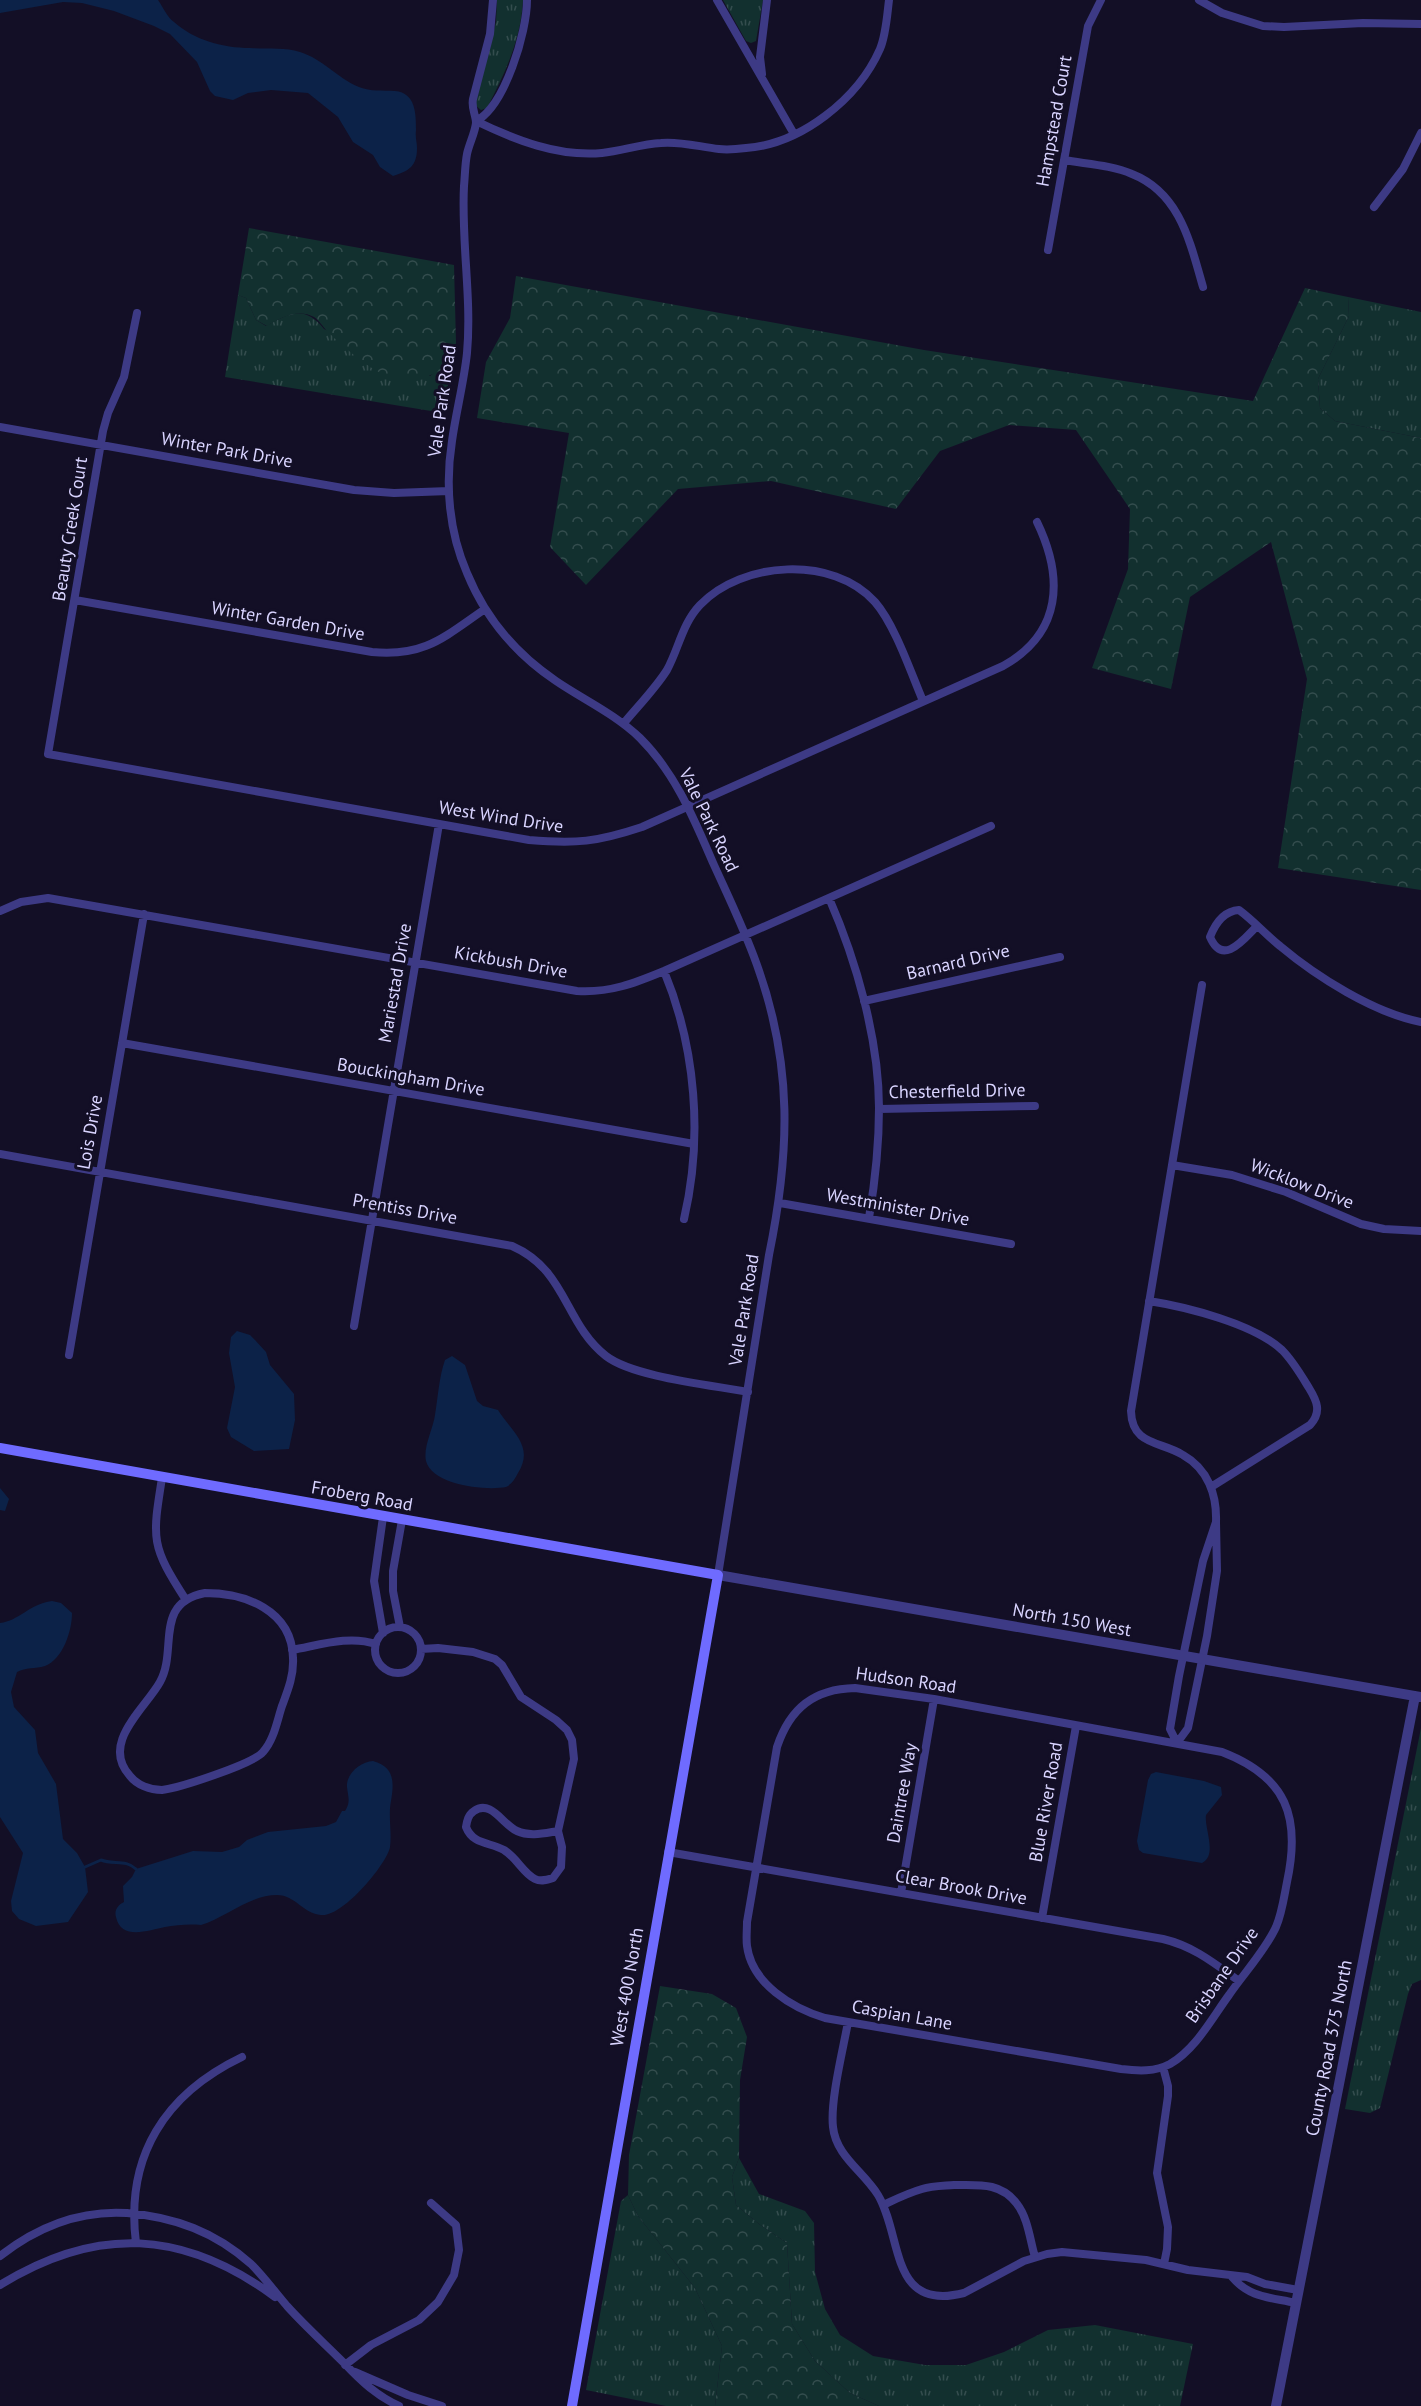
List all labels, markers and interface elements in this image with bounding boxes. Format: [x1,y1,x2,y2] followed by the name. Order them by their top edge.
[1031,53,1076,188] street label: Hampstead Court
[422,343,461,459] street label: Vale Park Road
[159,427,295,472] street label: Winter Park Drive
[47,455,92,603] street label: Beauty Creek Court
[210,596,367,645] street label: Winter Garden Drive
[674,763,745,876] street label: Vale Park Road
[437,795,565,838] street label: West Wind Drive
[373,921,416,1044] street label: Mariestad Drive
[904,938,1012,985] street label: Barnard Drive
[453,940,569,983] street label: Kickbush Drive
[335,1052,487,1101] street label: Bouckingham Drive
[888,1078,1026,1103] street label: Chesterfield Drive
[72,1093,107,1171] street label: Lois Drive
[1247,1153,1357,1214] street label: Wicklow Drive
[825,1183,971,1230] street label: Westminister Drive
[351,1188,459,1229] street label: Prentiss Drive
[723,1252,764,1368] street label: Vale Park Road
[310,1475,415,1516] street label: Froberg Road
[1011,1598,1133,1641] street label: North 150 West
[854,1661,958,1698] street label: Hudson Road
[881,1740,922,1845] street label: Daintree Way
[1024,1740,1067,1864] street label: Blue River Road
[893,1864,1029,1909] street label: Clear Brook Drive
[1180,1922,1263,2027] street label: Brisbane Drive
[605,1926,648,2048] street label: West 400 North
[1300,1958,1357,2138] street label: County Road 375 North
[850,1994,954,2035] street label: Caspian Lane

